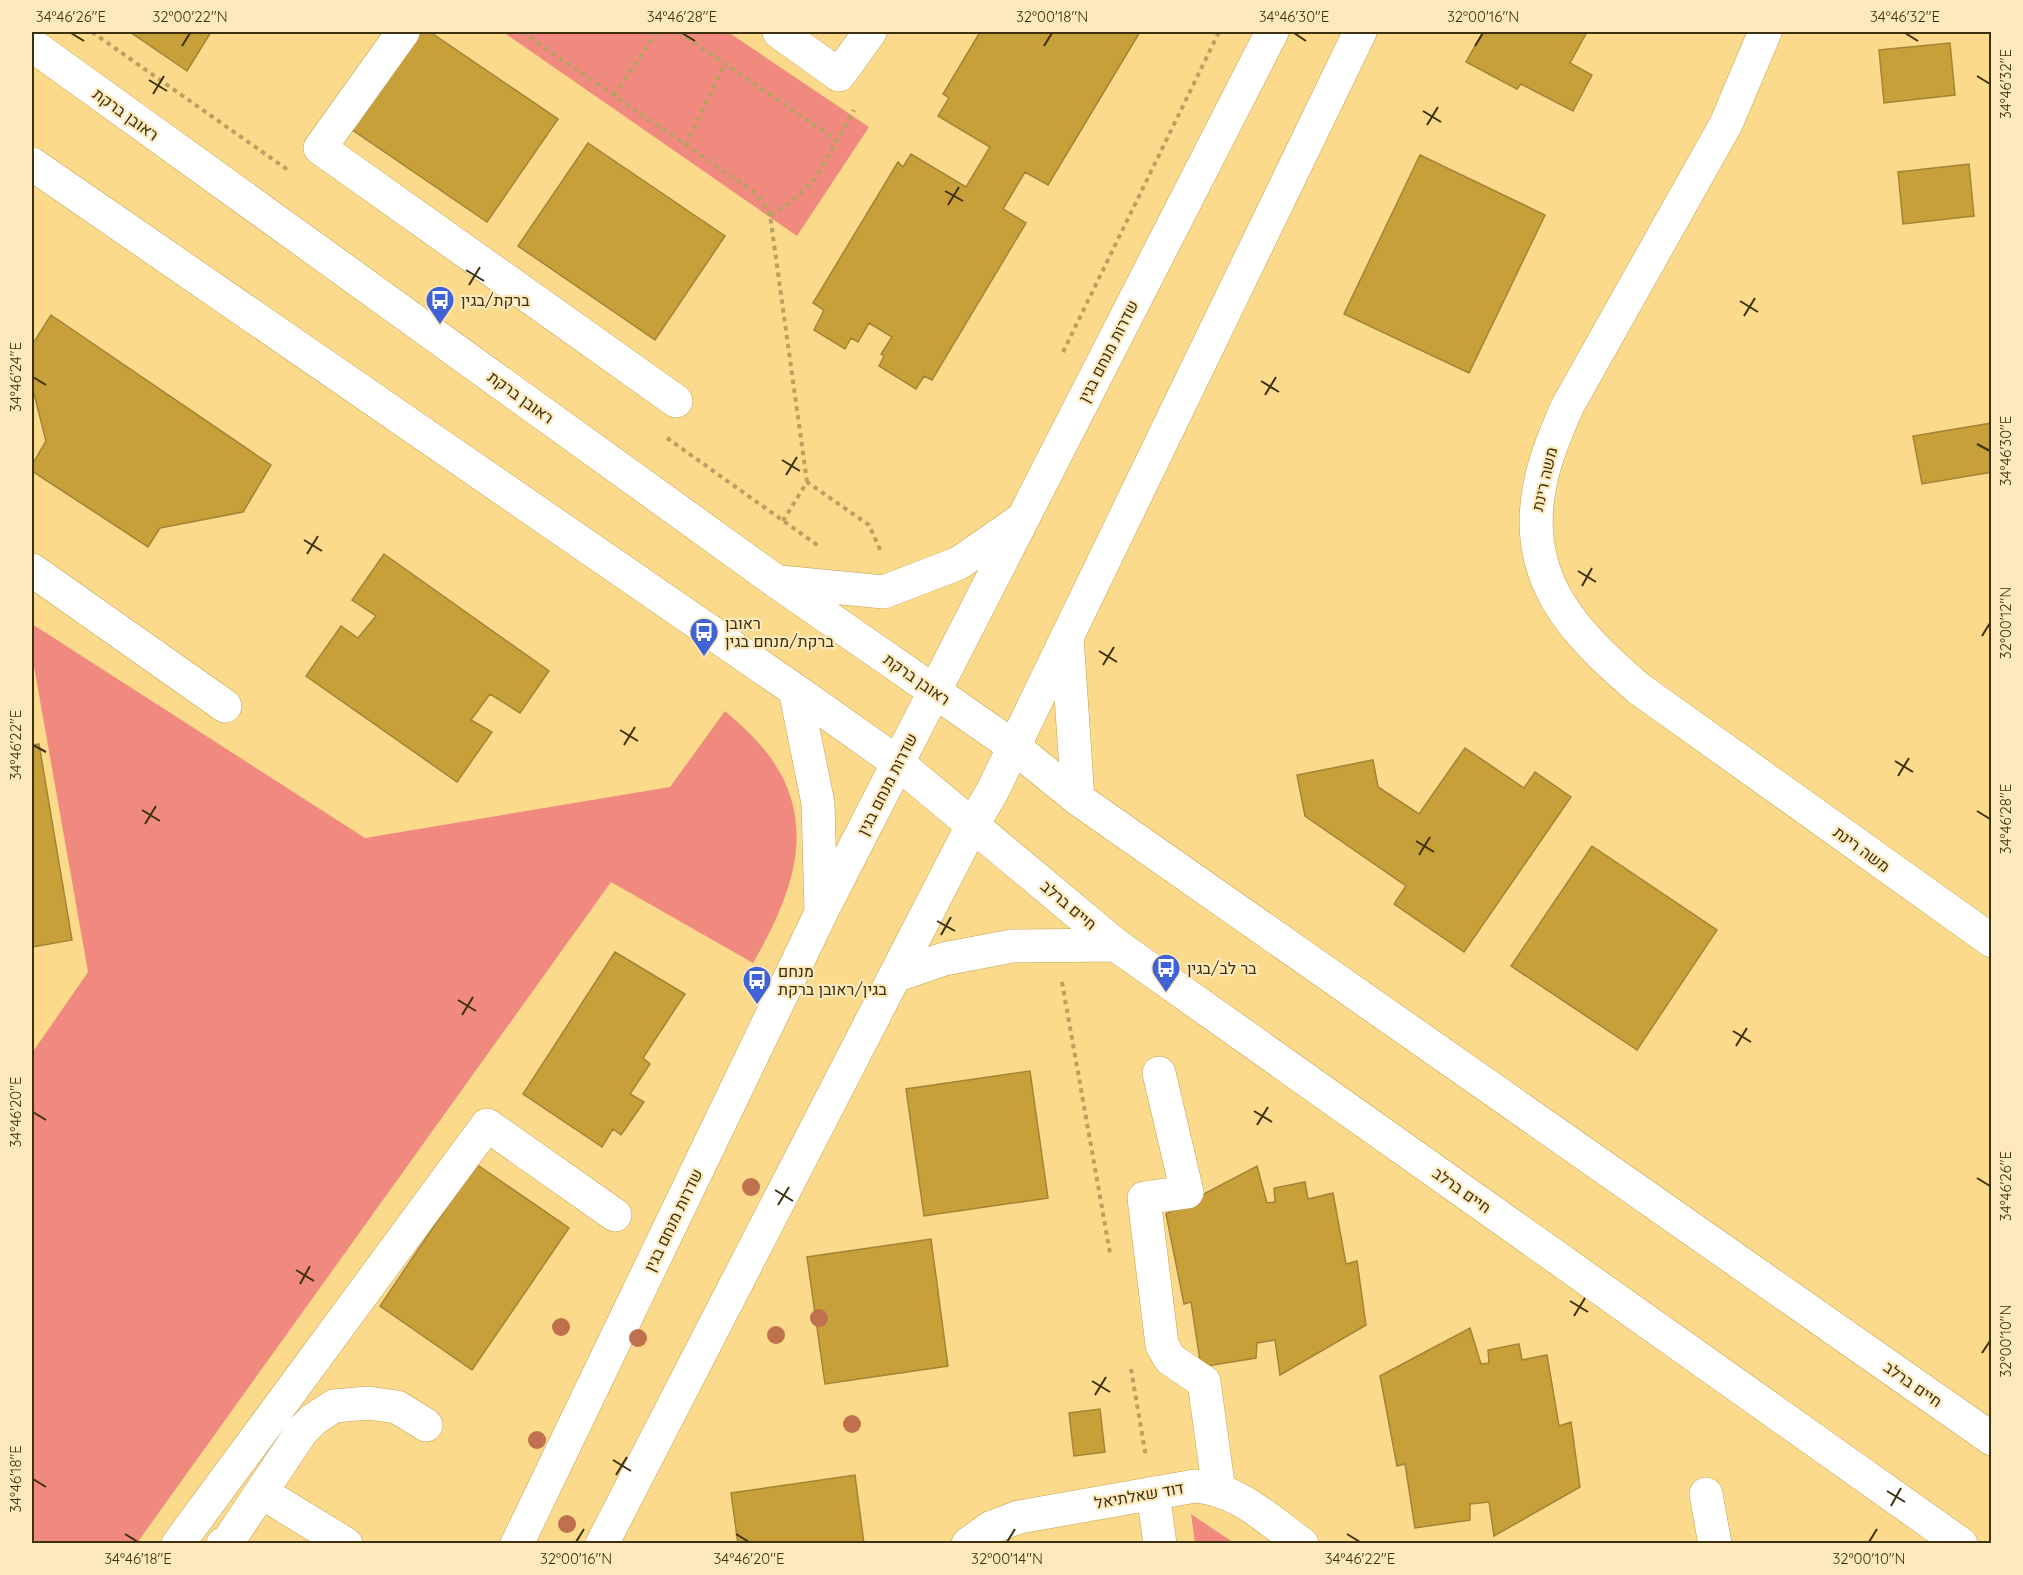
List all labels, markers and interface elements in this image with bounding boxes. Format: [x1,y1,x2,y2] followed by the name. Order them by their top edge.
[36,7,106,26] text: 34°46'26"E
[152,7,228,26] text: 32°00'22"N
[647,7,717,26] text: 34°46'28"E
[1016,7,1088,26] text: 32°00'18"N
[1259,7,1329,26] text: 34°46'30"E
[1447,7,1519,26] text: 32°00'16"N
[1870,7,1940,26] text: 34°46'32"E
[1996,49,2015,119] text: 34°46'32"E
[89,83,163,145] street label: ראובן ברקת
[424,284,456,326] bus stop icon: ברקת/בגין
[461,290,530,310] place label: ברקת/בגין
[1074,296,1142,406] street label: שדרות מנחם בגין
[6,342,25,412] text: 34°46'24"E
[484,366,558,428] street label: ראובן ברקת
[1996,416,2015,486] text: 34°46'30"E
[1527,445,1561,513] street label: משה רינת
[1996,587,2015,659] text: 32°00'12"N
[725,613,834,651] place label: ראובן ברקת/מנחם בגין
[688,616,720,658] bus stop icon: ראובן ברקת/מנחם בגין
[880,649,954,709] street label: ראובן ברקת
[6,710,25,780] text: 34°46'22"E
[853,729,921,839] street label: שדרות מנחם בגין
[1996,784,2015,854] text: 34°46'28"E
[1830,822,1894,876] street label: משה רינת
[1037,876,1101,934] street label: חיים ברלב
[1150,952,1182,994] bus stop icon: בר לב/בגין
[1187,958,1257,978] place label: בר לב/בגין
[778,961,887,999] place label: מנחם בגין/ראובן ברקת
[741,964,773,1006] bus stop icon: מנחם בגין/ראובן ברקת
[6,1076,25,1148] text: 34°46'20"E
[1996,1151,2015,1221] text: 34°46'26"E
[1429,1163,1495,1217] street label: חיים ברלב
[639,1165,707,1275] street label: שדרות מנחם בגין
[1996,1304,2015,1378] text: 32°00'10"N
[1880,1357,1946,1411] street label: חיים ברלב
[6,1445,25,1513] text: 34°46'18"E
[1093,1477,1185,1513] street label: דוד שאלתיאל
[104,1549,172,1568] text: 34°46'18"E
[540,1549,612,1568] text: 32°00'16"N
[713,1549,785,1568] text: 34°46'20"E
[971,1549,1043,1568] text: 32°00'14"N
[1325,1549,1395,1568] text: 34°46'22"E
[1832,1549,1906,1568] text: 32°00'10"N

